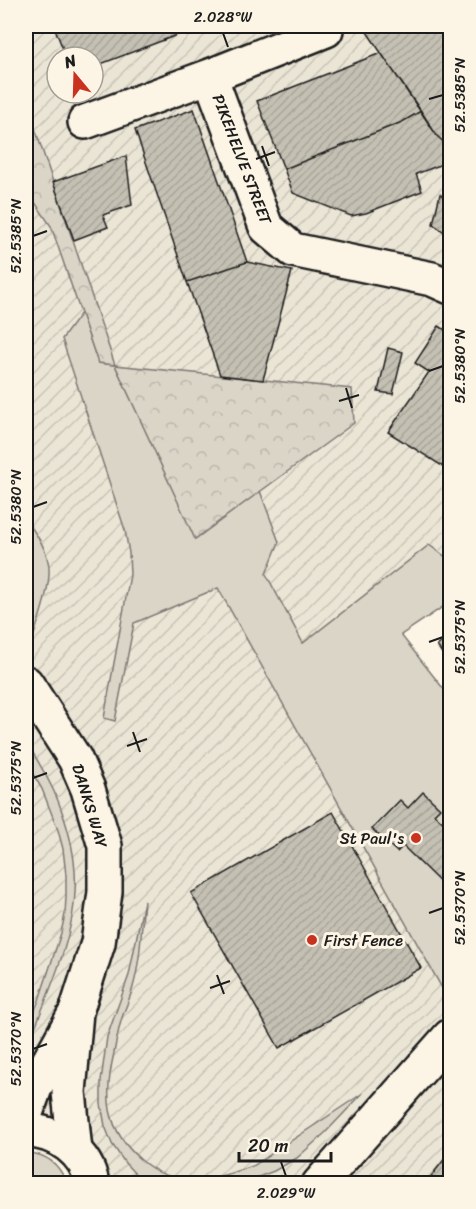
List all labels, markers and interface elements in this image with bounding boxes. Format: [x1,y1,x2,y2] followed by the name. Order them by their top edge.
[194,4,253,30] text: 2.028°W
[45,45,105,105] north arrow
[59,45,81,77] text: N
[447,57,473,132] text: 52.5385°N
[204,90,281,229] street label: PIKEHELVE STREET
[3,198,29,273] text: 52.5385°N
[447,328,473,404] text: 52.5380°N
[3,469,29,545] text: 52.5380°N
[447,599,473,674] text: 52.5375°N
[3,740,29,815] text: 52.5375°N
[63,760,117,852] street label: DANKS WAY
[340,824,404,853] place label: St Paul's
[409,831,423,845] marker: St Paul's
[447,870,473,945] text: 52.5370°N
[324,926,403,955] place label: First Fence
[305,933,319,947] marker: First Fence
[3,1011,29,1086] text: 52.5370°N
[239,1125,330,1163] scale bar
[248,1130,288,1162] text: 20 m
[257,1180,316,1206] text: 2.029°W

